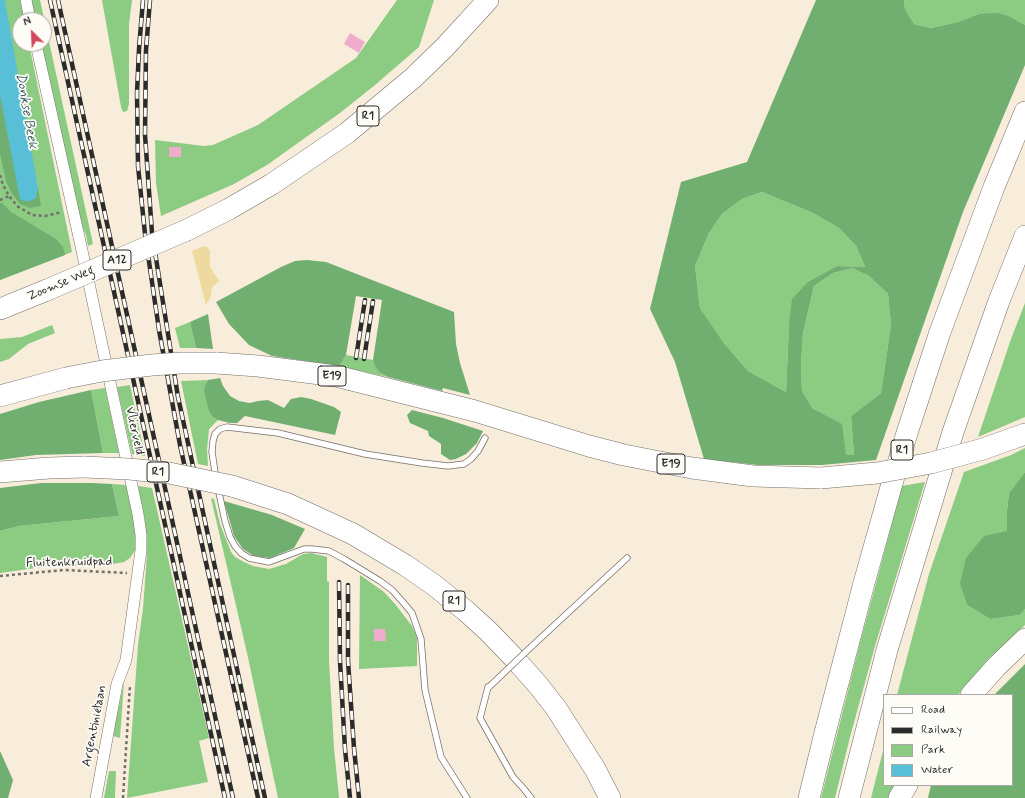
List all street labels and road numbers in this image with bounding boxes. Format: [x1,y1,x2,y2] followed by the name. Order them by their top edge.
[357,106,379,126] road number: R1
[103,250,131,270] road number: A12
[25,263,97,305] street label: Zoomse Weg
[318,366,346,386] road number: E19
[121,406,147,456] street label: Vlierveld
[891,440,913,460] road number: R1
[657,454,685,474] road number: E19
[147,462,169,482] road number: R1
[26,554,112,572] street label: Fluitenkruidpad
[443,591,465,611] road number: R1
[79,684,111,768] street label: Argentiniëlaan

